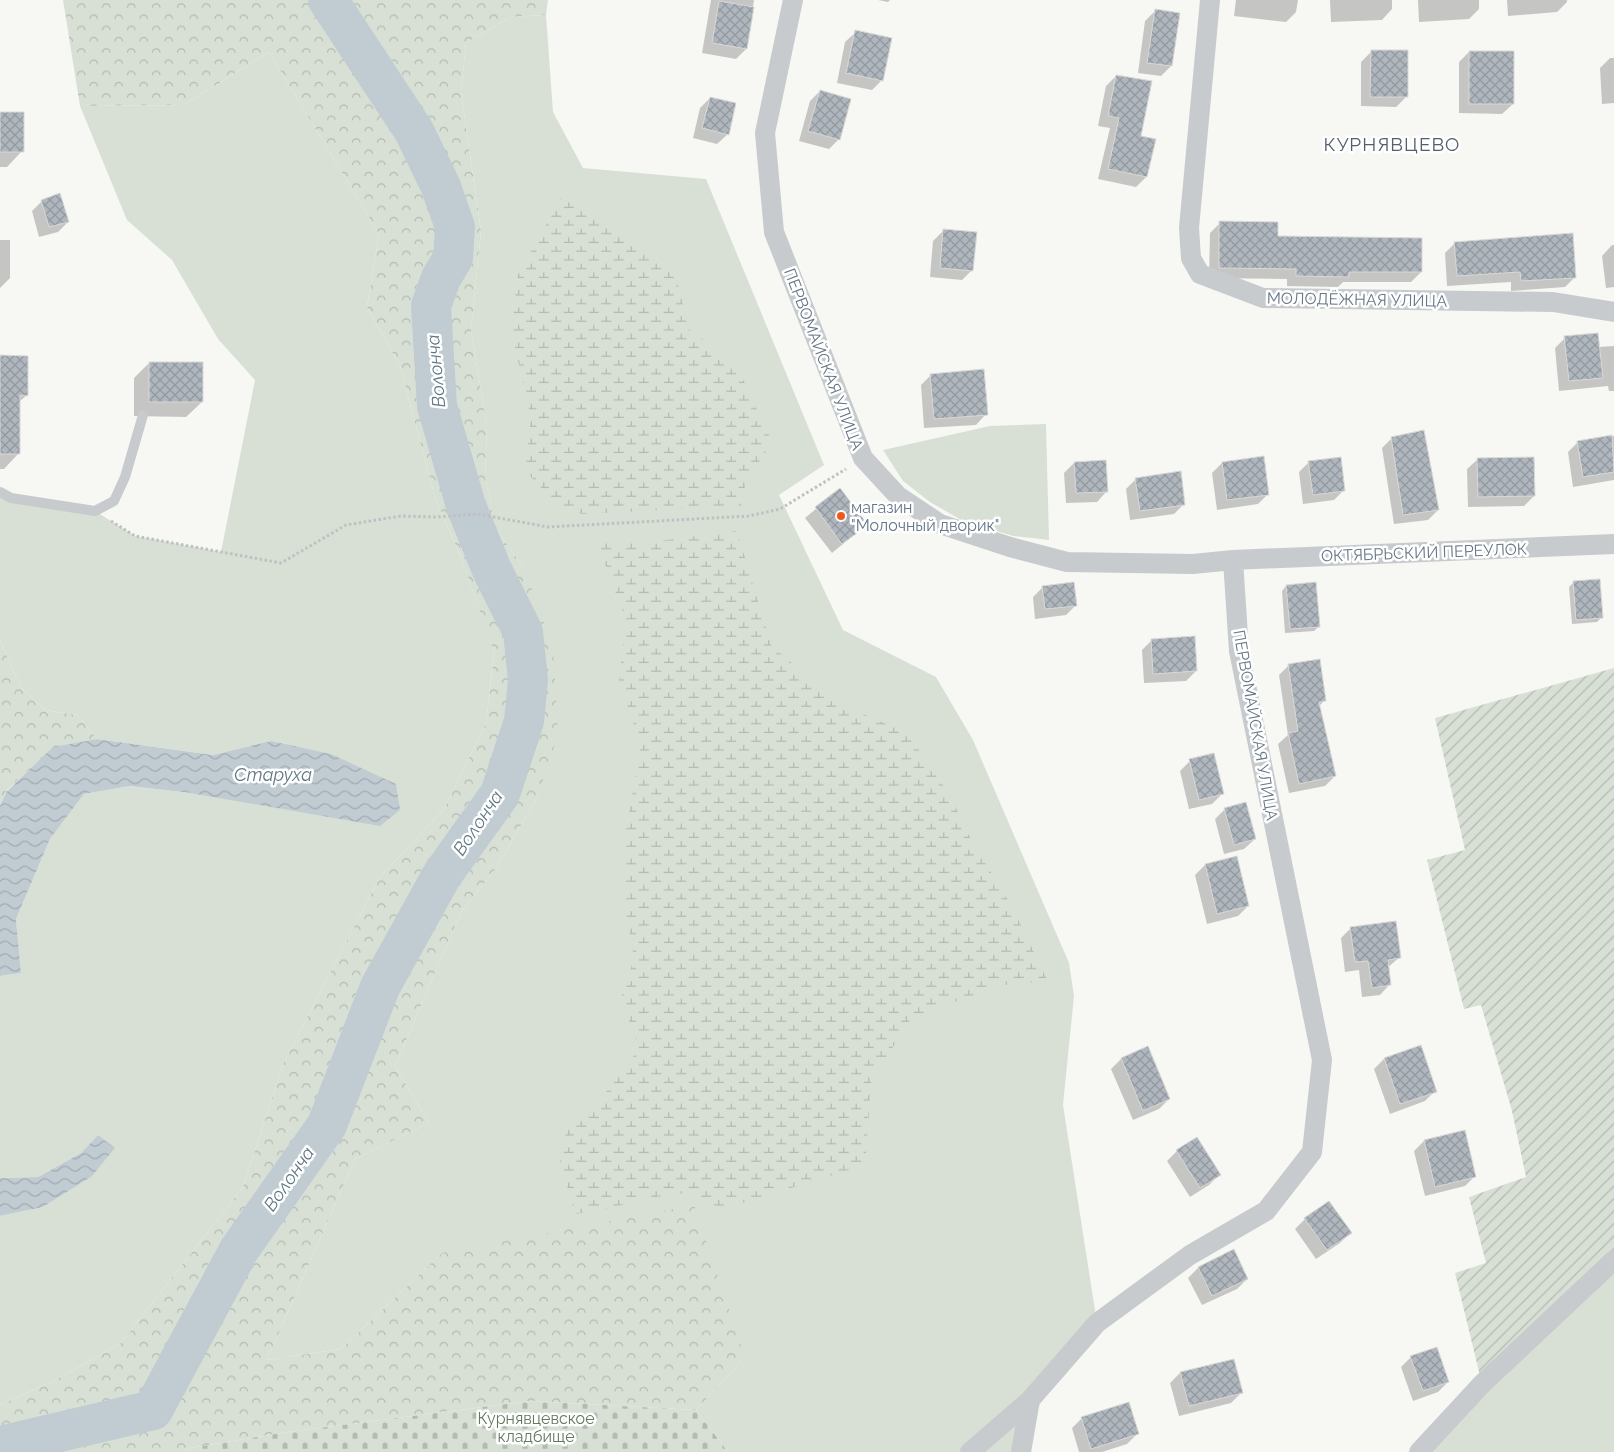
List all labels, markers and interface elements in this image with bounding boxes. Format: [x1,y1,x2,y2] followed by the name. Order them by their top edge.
[1324,133,1460,155] district label: КУРНЯВЦЕВО
[780,266,867,453] street label: ПЕРВОМАЙСКАЯ УЛИЦА
[1267,287,1447,311] street label: МОЛОДЁЖНАЯ УЛИЦА
[422,333,449,408] water label: Волонча
[851,498,999,535] place label: магазин "Молочный дворик"
[835,510,847,522] marker: магазин "Молочный дворик"
[1321,539,1527,566] street label: ОКТЯБРЬСКИЙ ПЕРЕУЛОК
[1229,628,1282,822] street label: ПЕРВОМАЙСКАЯ УЛИЦА
[234,764,312,785] water label: Старуха
[448,786,507,859] water label: Волонча
[259,1142,318,1215] water label: Волонча
[477,1409,595,1446] park label: Курнявцевское кладбище

